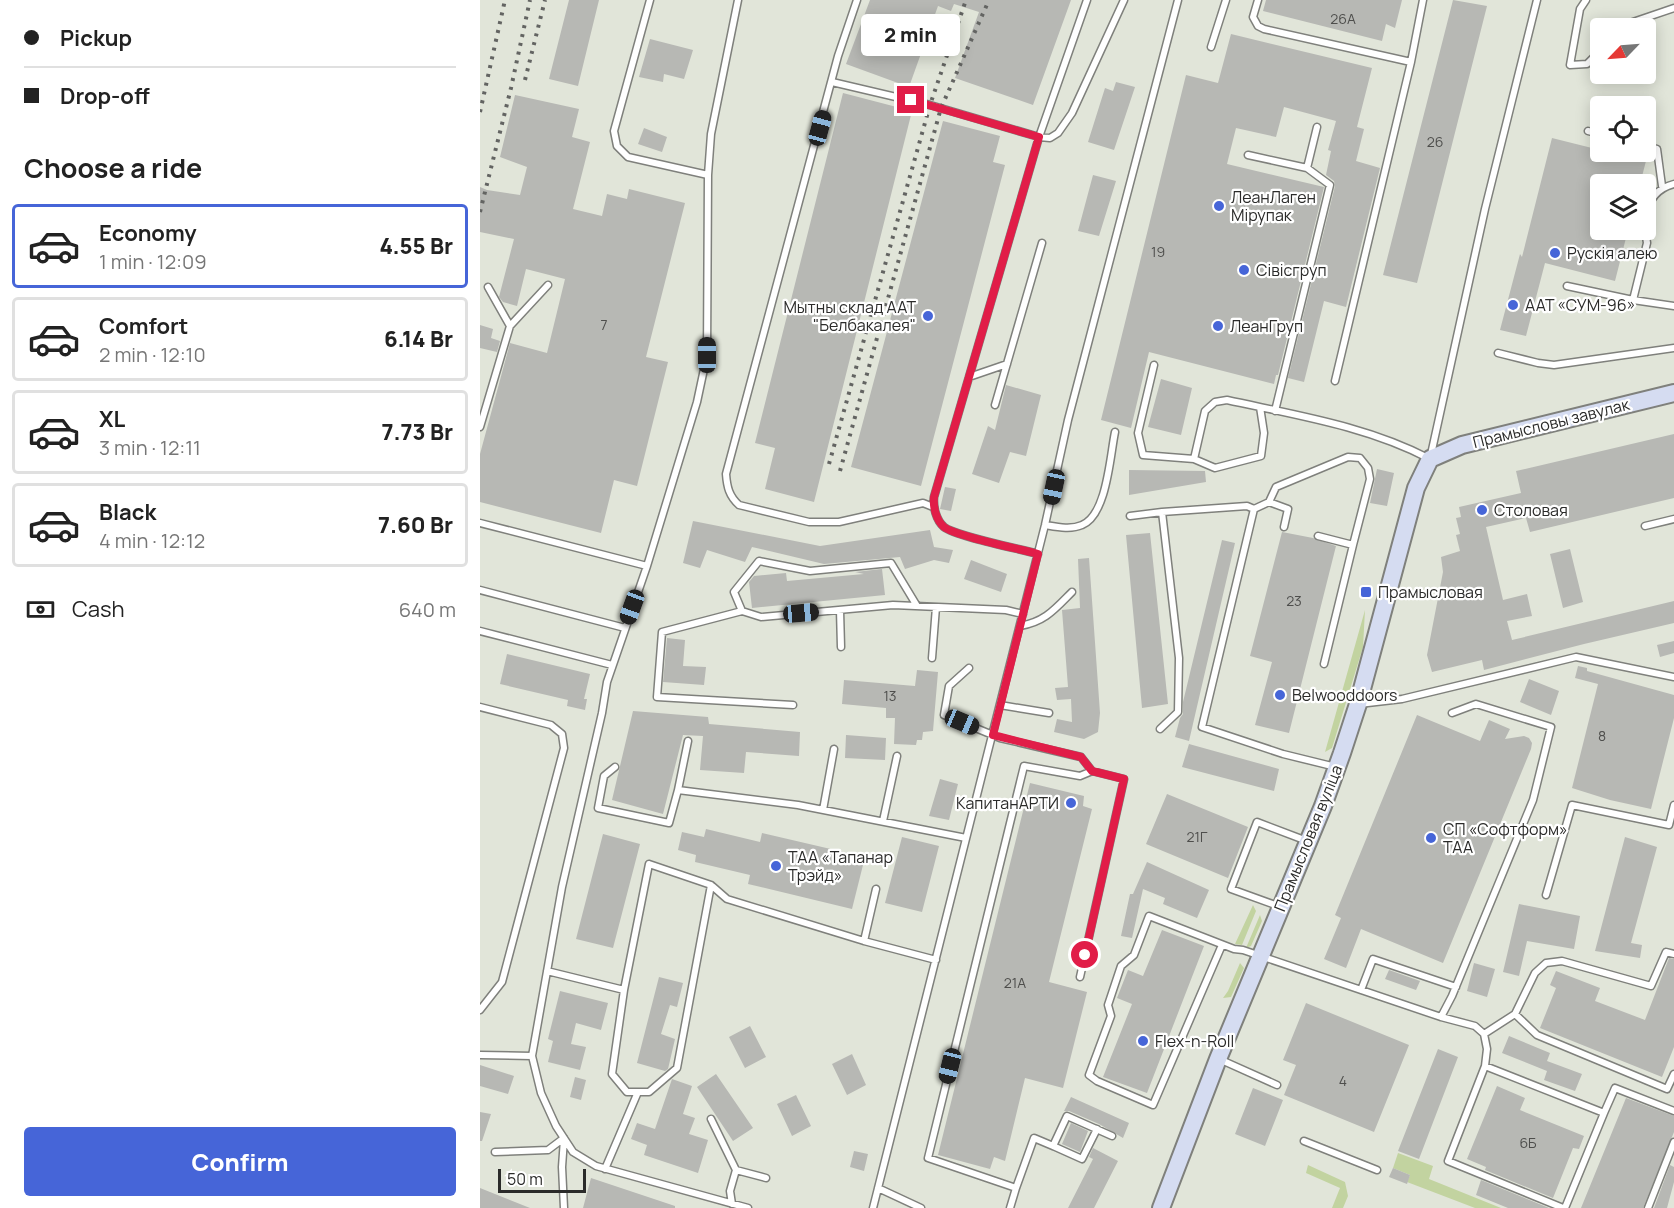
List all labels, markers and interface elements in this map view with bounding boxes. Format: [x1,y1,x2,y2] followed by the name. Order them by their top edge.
[1330,9,1356,28] house number: 26А
[862,13,960,55] callout: 2 min
[1590,18,1656,84] north arrow
[1590,18,1656,240] map controls
[884,21,937,48] text: 2 min
[60,23,132,53] text: Pickup
[60,81,150,111] text: Drop-off
[897,86,924,113] route end
[1590,96,1656,162] button: locate
[807,108,833,148] car
[1427,132,1443,151] house number: 26
[24,149,202,186] text: Choose a ride
[1590,174,1656,240] button: layers
[1231,186,1316,226] place label: ЛеанЛаген Мірупак
[1212,199,1226,213] marker: ЛеанЛаген Мірупак
[99,218,197,248] text: Economy
[27,219,81,273] icon: car
[379,231,453,261] text: 4.55 Br
[1151,242,1165,261] house number: 19
[1567,242,1658,264] place label: Рускія алею
[1548,246,1562,260] marker: Рускія алею
[99,248,207,275] text: 1 min · 12:09
[1256,259,1326,281] place label: Сівісгруп
[1237,263,1251,277] marker: Сівісгруп
[1525,294,1635,316] place label: ААТ «СУМ-96»
[783,296,916,336] place label: Мытны склад ААТ "Белбакалея"
[1506,298,1520,312] marker: ААТ «СУМ-96»
[921,309,935,323] marker: Мытны склад ААТ "Белбакалея"
[99,311,188,341] text: Comfort
[27,312,81,366] icon: car
[600,315,608,334] house number: 7
[1230,315,1303,337] place label: ЛеанГруп
[1211,319,1225,333] marker: ЛеанГруп
[384,324,453,354] text: 6.14 Br
[698,337,716,373] car
[99,341,206,368] text: 2 min · 12:10
[1470,393,1633,453] street label: Прамысловы завулак
[99,404,125,434] text: XL
[27,405,81,459] icon: car
[382,417,453,447] text: 7.73 Br
[99,434,201,461] text: 3 min · 12:11
[1041,468,1067,506] car
[99,497,156,527] text: Black
[27,498,81,552] icon: car
[1494,499,1568,521] place label: Столовая
[1475,503,1489,517] marker: Столовая
[378,510,453,540] text: 7.60 Br
[99,527,205,554] text: 4 min · 12:12
[1378,581,1483,603] place label: Прамысловая
[1359,585,1373,599] marker: Прамысловая
[617,587,647,627] car
[1286,591,1302,610] house number: 23
[24,593,57,626] icon: cash
[72,594,125,624] text: Cash
[399,596,456,623] text: 640 m
[782,602,820,624] car
[1292,684,1398,706] place label: Belwooddoors
[883,686,897,705] house number: 13
[1273,688,1287,702] marker: Belwooddoors
[942,707,982,737] car
[1598,726,1606,745] house number: 8
[1269,761,1347,915] street label: Прамысловая вуліца
[956,792,1059,814] place label: КапитанАРТИ
[1064,796,1078,810] marker: КапитанАРТИ
[1443,818,1568,858] place label: СП «Софтформ» ТАА
[1187,827,1208,846] house number: 21Г
[1424,831,1438,845] marker: СП «Софтформ» ТАА
[788,846,893,886] place label: ТАА «Тапанар Трэйд»
[769,859,783,873] marker: ТАА «Тапанар Трэйд»
[1071,941,1098,968] route start
[1004,973,1026,992] house number: 21А
[1155,1030,1234,1052] place label: Flex-n-Roll
[1136,1034,1150,1048] marker: Flex-n-Roll
[937,1046,963,1086] car
[1339,1071,1347,1090] house number: 4
[24,1127,456,1196] button: Confirm
[1519,1133,1537,1152] house number: 6Б
[498,1166,586,1194] scale bar
[507,1168,543,1190] text: 50 m

